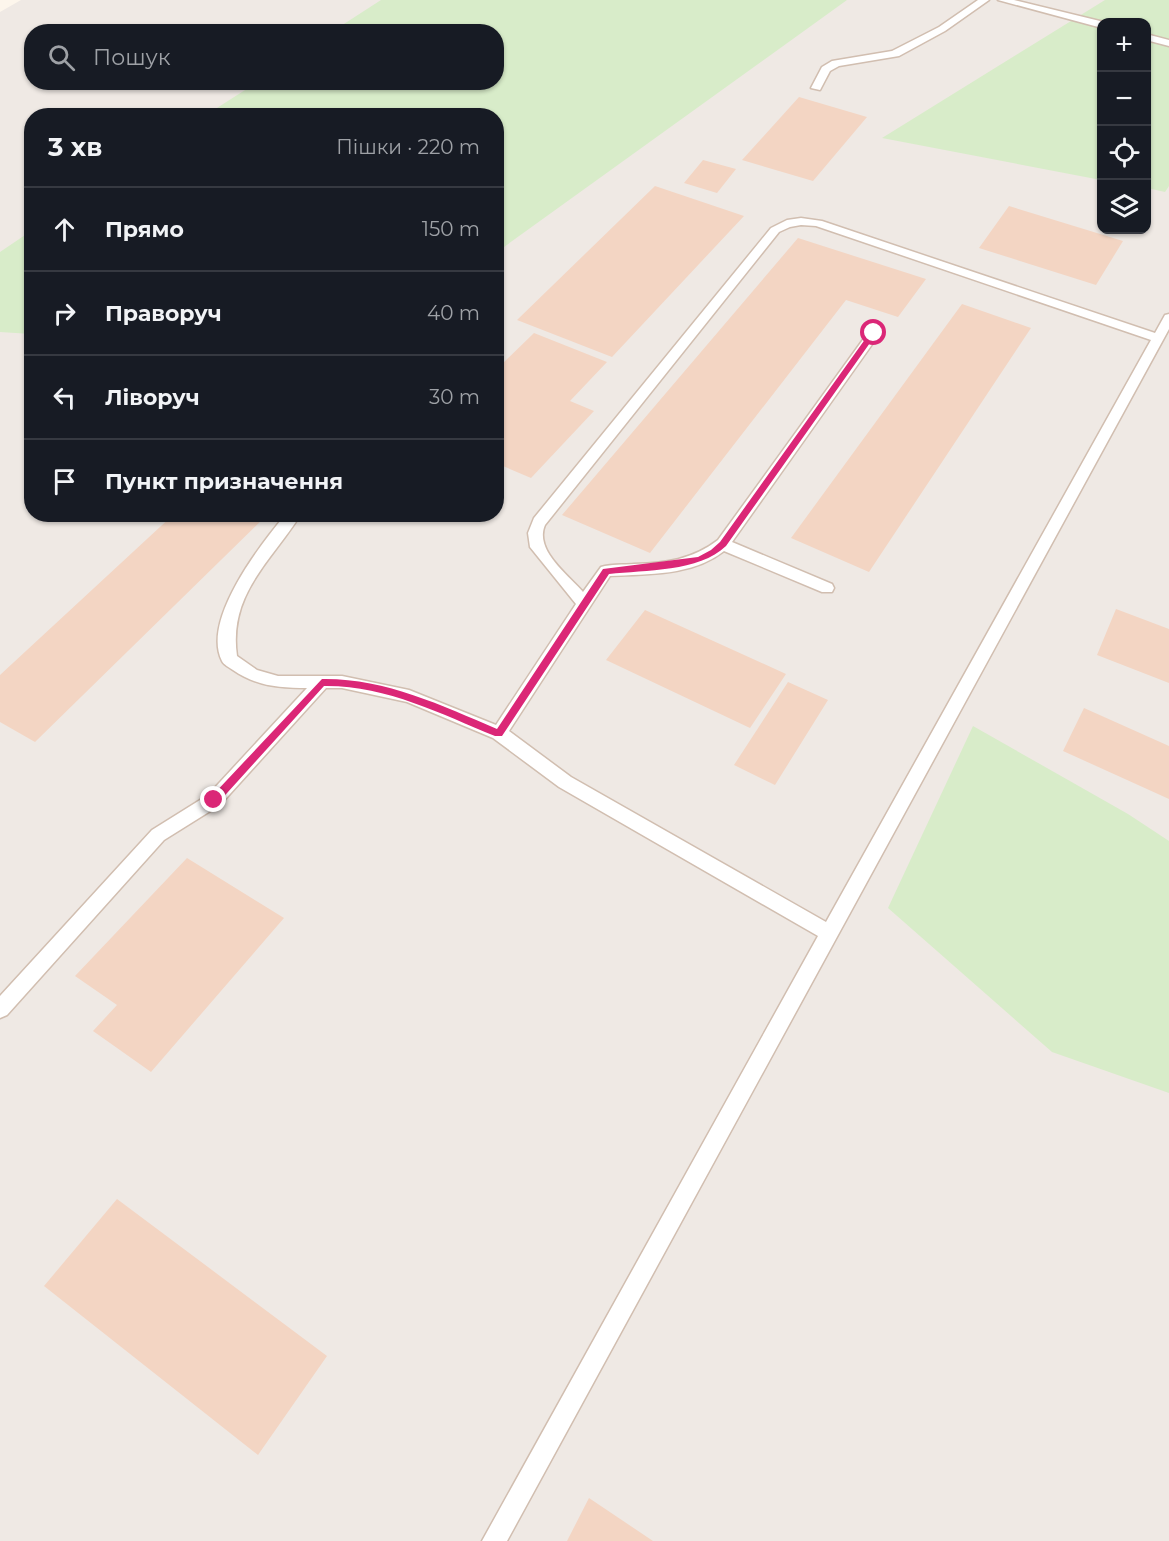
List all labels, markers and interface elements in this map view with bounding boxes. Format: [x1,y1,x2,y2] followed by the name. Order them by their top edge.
[1097,18,1151,234] map controls
[1097,18,1151,72] button: +
[24,24,504,90] search box
[45,41,78,74] icon: search
[93,44,171,71] text: Пошук
[1097,72,1151,126] button: −
[1097,126,1151,180] button: locate
[48,131,102,163] text: 3 хв
[336,135,480,159] text: Пішки · 220 m
[1097,180,1151,234] button: layers
[48,213,81,246] icon: ahead
[105,216,184,243] text: Прямо
[422,217,480,241] text: 150 m
[48,297,81,330] icon: right
[105,300,222,327] text: Праворуч
[427,301,480,325] text: 40 m
[860,319,886,345] route start
[48,381,81,414] icon: left
[105,384,200,411] text: Ліворуч
[429,385,480,409] text: 30 m
[48,465,81,498] icon: arrive
[105,468,343,495] text: Пункт призначення
[200,786,226,812] route end

